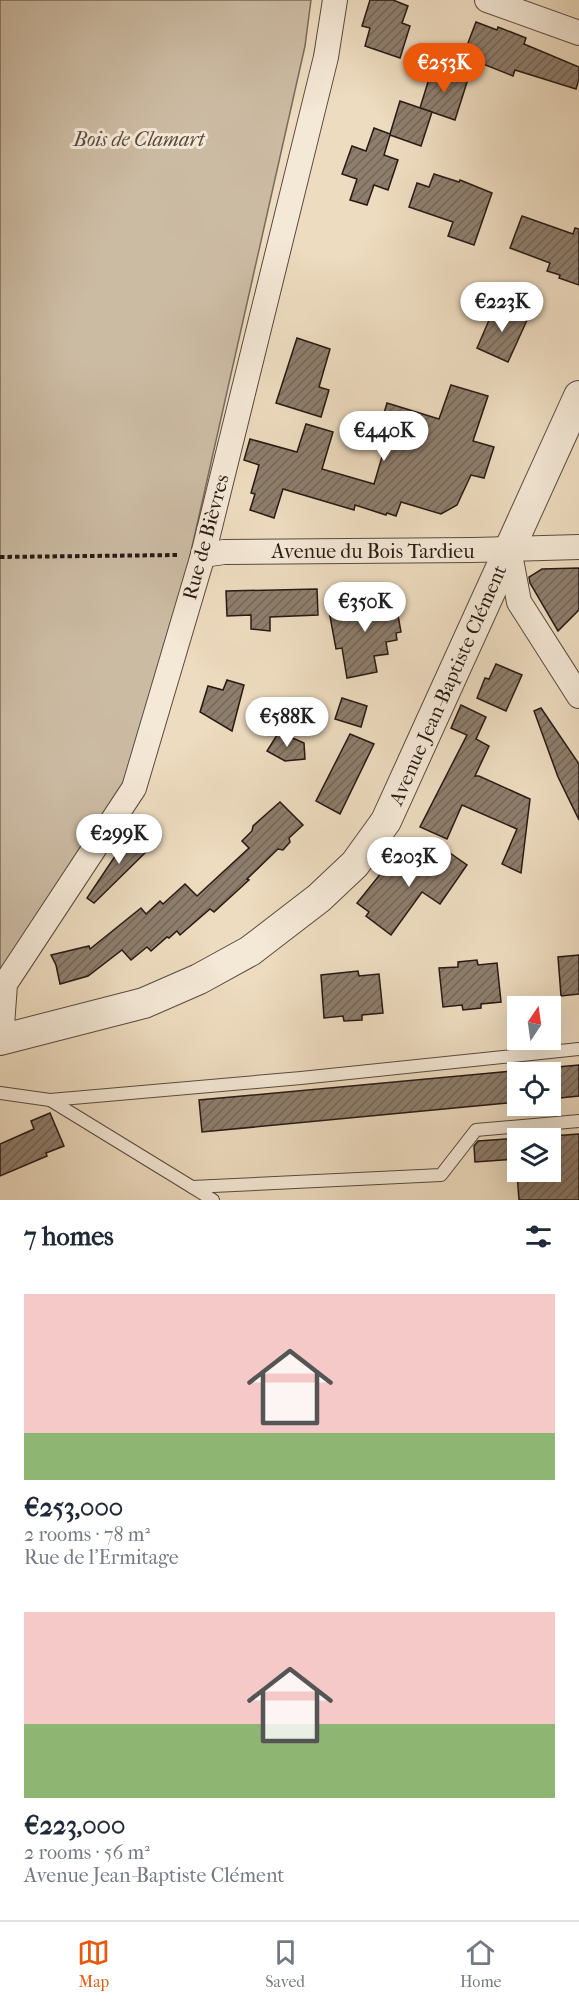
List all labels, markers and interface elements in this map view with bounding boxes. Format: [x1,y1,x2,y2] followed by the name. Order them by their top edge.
[402,43,486,94] pin: €253K
[417,51,471,74] text: €253K
[73,128,206,151] park label: Bois de Clamart
[460,282,544,333] pin: €223K
[474,290,530,313] text: €223K
[342,411,426,462] pin: €440K
[353,419,415,442] text: €440K
[178,472,234,602] street label: Rue de Bièvres
[271,540,475,563] street label: Avenue du Bois Tardieu
[384,561,511,810] street label: Avenue Jean-Baptiste Clément
[323,582,407,633] pin: €350K
[338,590,392,613] text: €350K
[245,697,329,748] pin: €588K
[259,705,315,728] text: €588K
[77,814,161,865] pin: €299K
[90,822,148,845] text: €299K
[367,837,451,888] pin: €203K
[381,845,437,868] text: €203K
[507,996,561,1050] north arrow
[507,996,561,1182] map controls
[507,1062,561,1116] button: locate
[507,1128,561,1182] button: layers
[522,1220,555,1253] icon: filters
[24,1221,114,1252] text: 7 homes
[236,1333,344,1441] icon: home
[24,1492,123,1523] text: €253,000
[24,1523,150,1546] text: 2 rooms · 78 m²
[24,1546,179,1569] text: Rue de l'Ermitage
[236,1651,344,1759] icon: home
[24,1810,125,1841] text: €223,000
[24,1841,150,1864] text: 2 rooms · 56 m²
[24,1864,285,1887] text: Avenue Jean-Baptiste Clément
[77,1936,110,1991] tab: Map
[265,1936,305,1991] tab: Saved
[460,1936,502,1991] tab: Home

